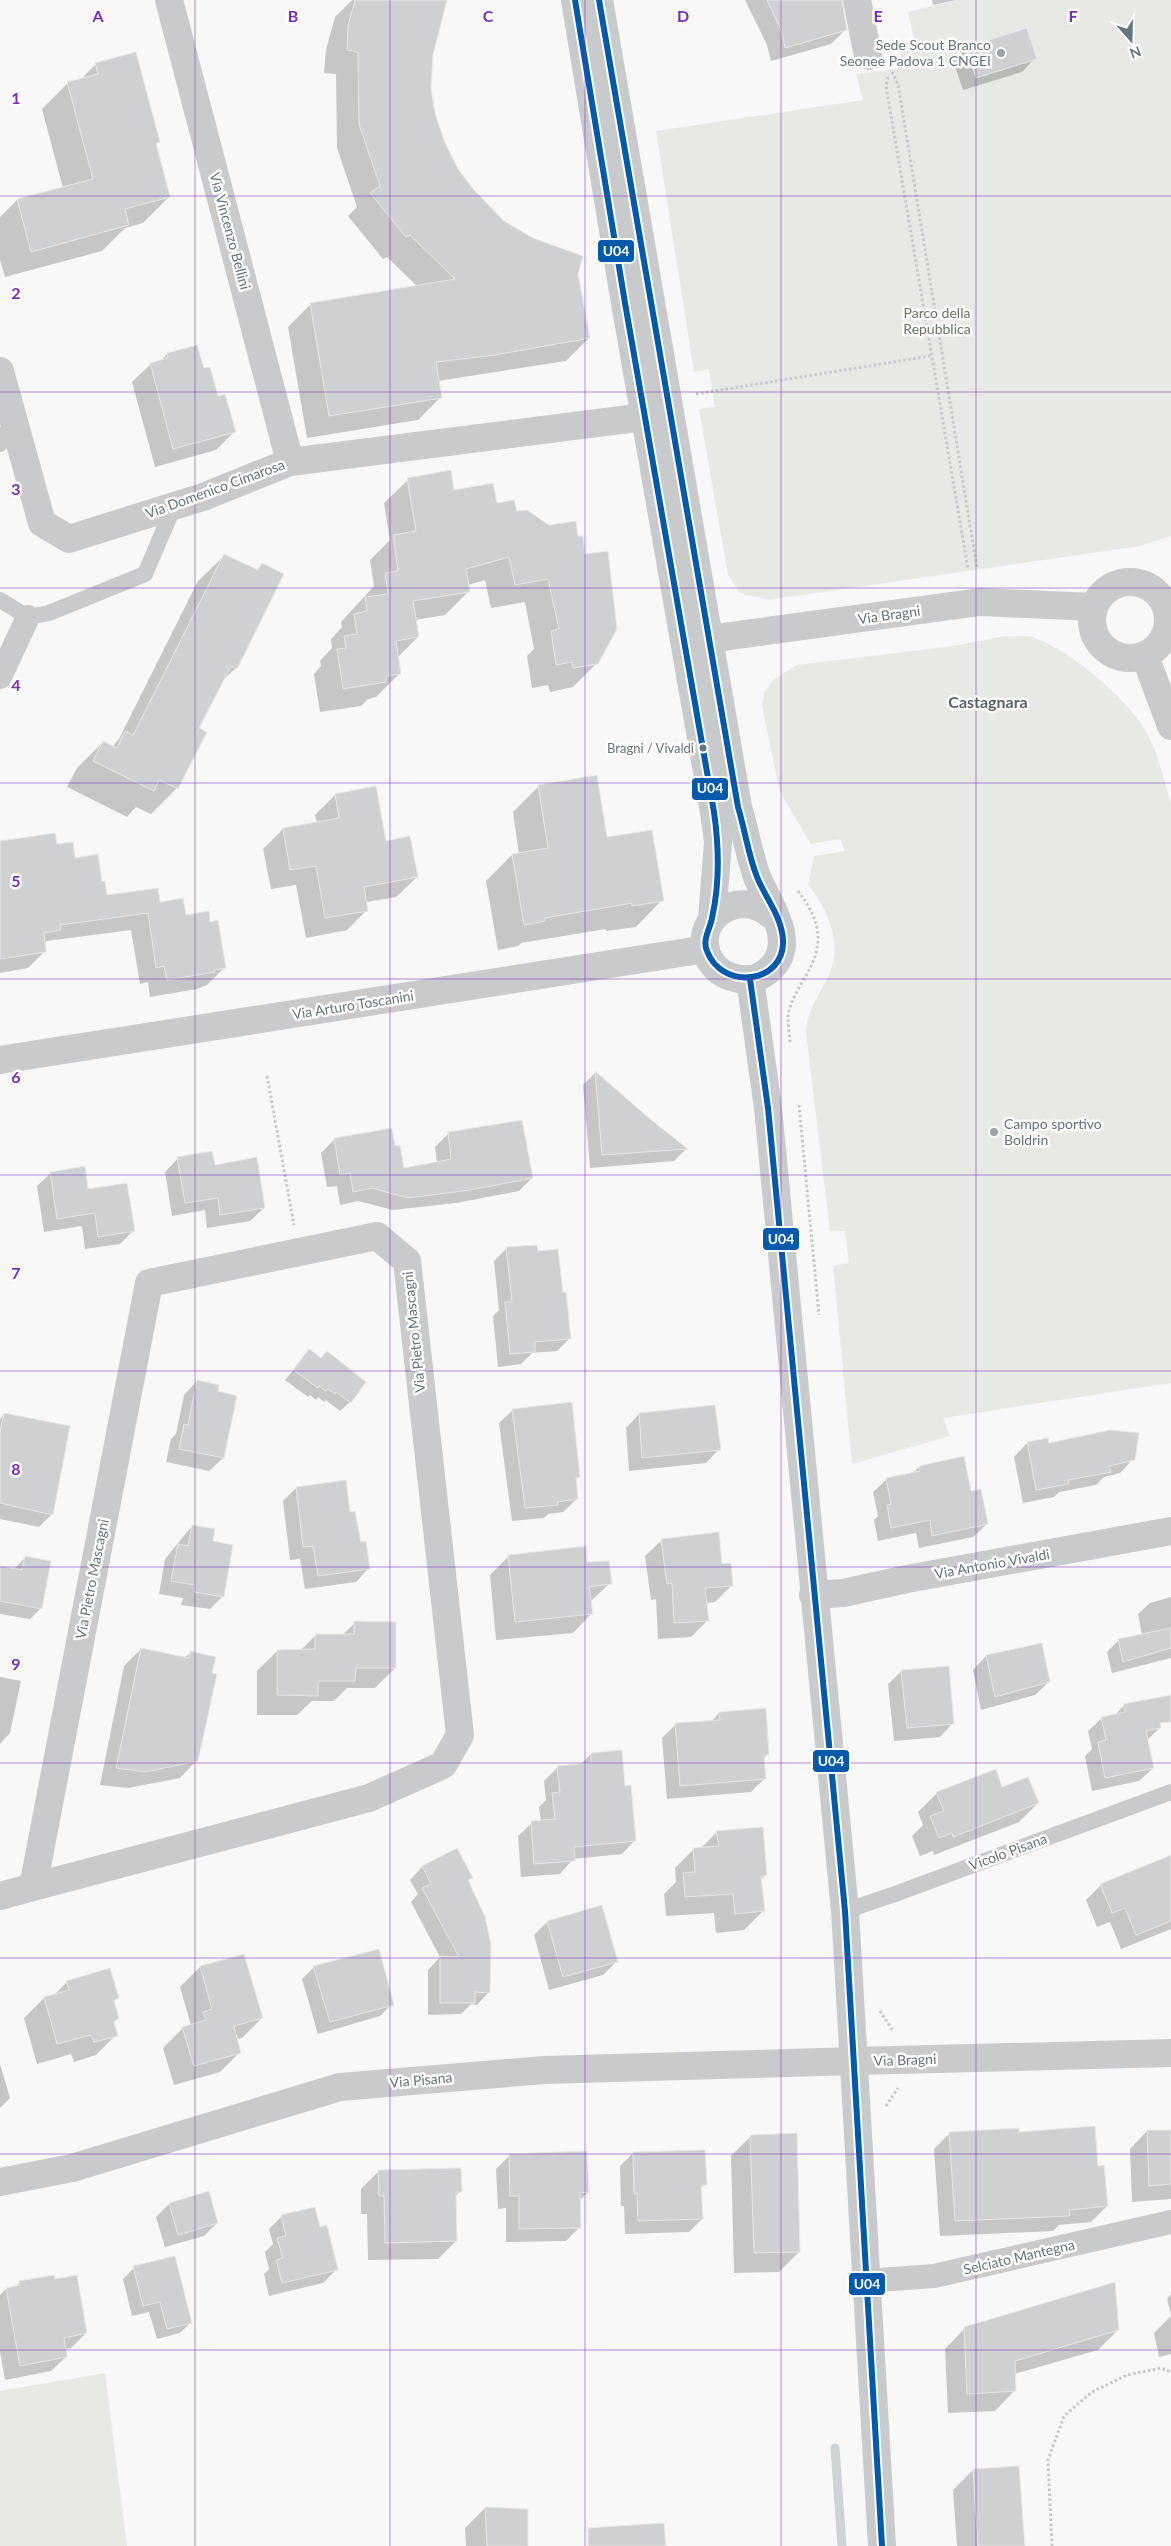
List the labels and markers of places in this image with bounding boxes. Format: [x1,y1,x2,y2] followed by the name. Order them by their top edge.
[840,36,991,69] place label: Sede Scout Branco Seonee Padova 1 CNGEI
[995,47,1007,59] marker: Sede Scout Branco Seonee Padova 1 CNGEI
[607,740,694,756] place label: Bragni / Vivaldi
[698,743,708,753] marker: Bragni / Vivaldi
[1004,1115,1102,1148] place label: Campo sportivo Boldrin
[988,1126,1000,1138] marker: Campo sportivo Boldrin

